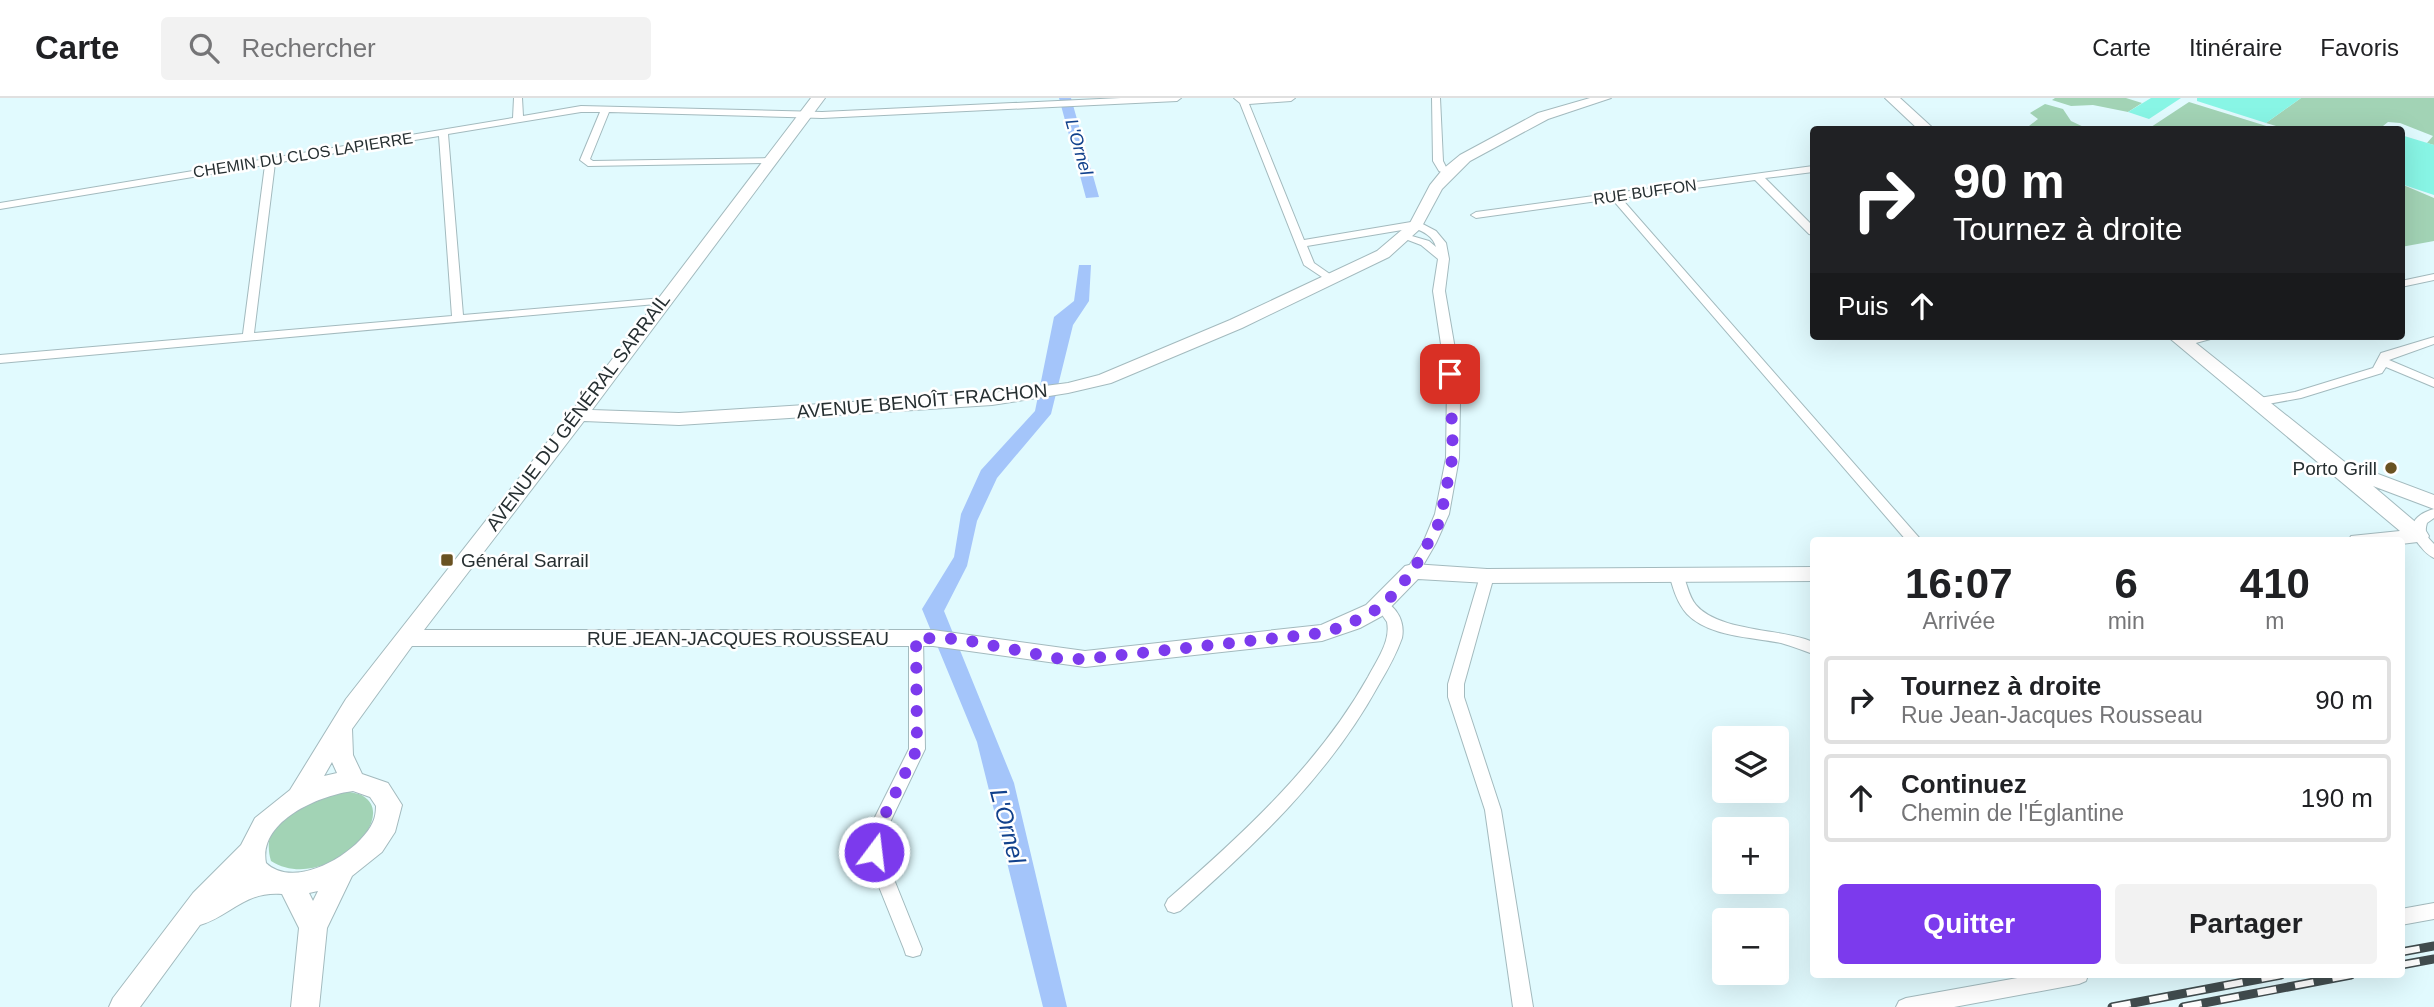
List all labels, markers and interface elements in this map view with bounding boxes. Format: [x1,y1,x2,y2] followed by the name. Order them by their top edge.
[161,17,651,80] search box
[35,29,119,66] text: Carte
[185,29,223,67] icon: search
[241,33,376,63] text: Rechercher
[2092,34,2151,61] text: Carte
[2189,34,2282,61] text: Itinéraire
[2320,34,2399,61] text: Favoris
[1061,117,1097,178] water label: L'Ornel
[192,129,414,181] street label: CHEMIN DU CLOS LAPIERRE
[1838,154,1929,245] icon: right
[1953,154,2065,208] text: 90 m
[1592,176,1698,208] street label: RUE BUFFON
[1953,211,2182,247] text: Tournez à droite
[1903,287,1941,325] icon: ahead
[482,289,674,535] street label: AVENUE DU GÉNÉRAL SARRAIL
[1838,291,1889,321] text: Puis
[1420,344,1480,404] pin
[1431,355,1469,393] icon: arrive
[796,380,1048,422] street label: AVENUE BENOÎT FRACHON
[2293,458,2377,479] place label: Porto Grill
[2383,460,2399,476] marker: Porto Grill
[461,550,589,571] place label: Général Sarrail
[439,552,455,568] marker: Général Sarrail
[1905,560,2013,607] text: 16:07
[2114,560,2138,607] text: 6
[2240,560,2310,607] text: 410
[1922,608,1995,634] text: Arrivée
[2108,608,2145,634] text: min
[2265,608,2284,634] text: m
[587,628,889,649] street label: RUE JEAN-JACQUES ROUSSEAU
[1901,671,2101,701] text: Tournez à droite
[1842,681,1880,719] icon: right
[2315,685,2373,715] text: 90 m
[1901,702,2203,728] text: Rue Jean-Jacques Rousseau
[1712,726,1789,985] map controls
[1712,726,1789,803] button: layers
[1901,769,2027,799] text: Continuez
[1842,779,1880,817] icon: ahead
[2301,783,2373,813] text: 190 m
[985,785,1031,867] water label: L'Ornel
[1901,800,2124,826] text: Chemin de l'Églantine
[837,815,911,889] position arrow
[1712,817,1789,894] button: +
[1838,884,2101,964] button: Quitter
[2115,884,2377,964] button: Partager
[1712,908,1789,985] button: −

